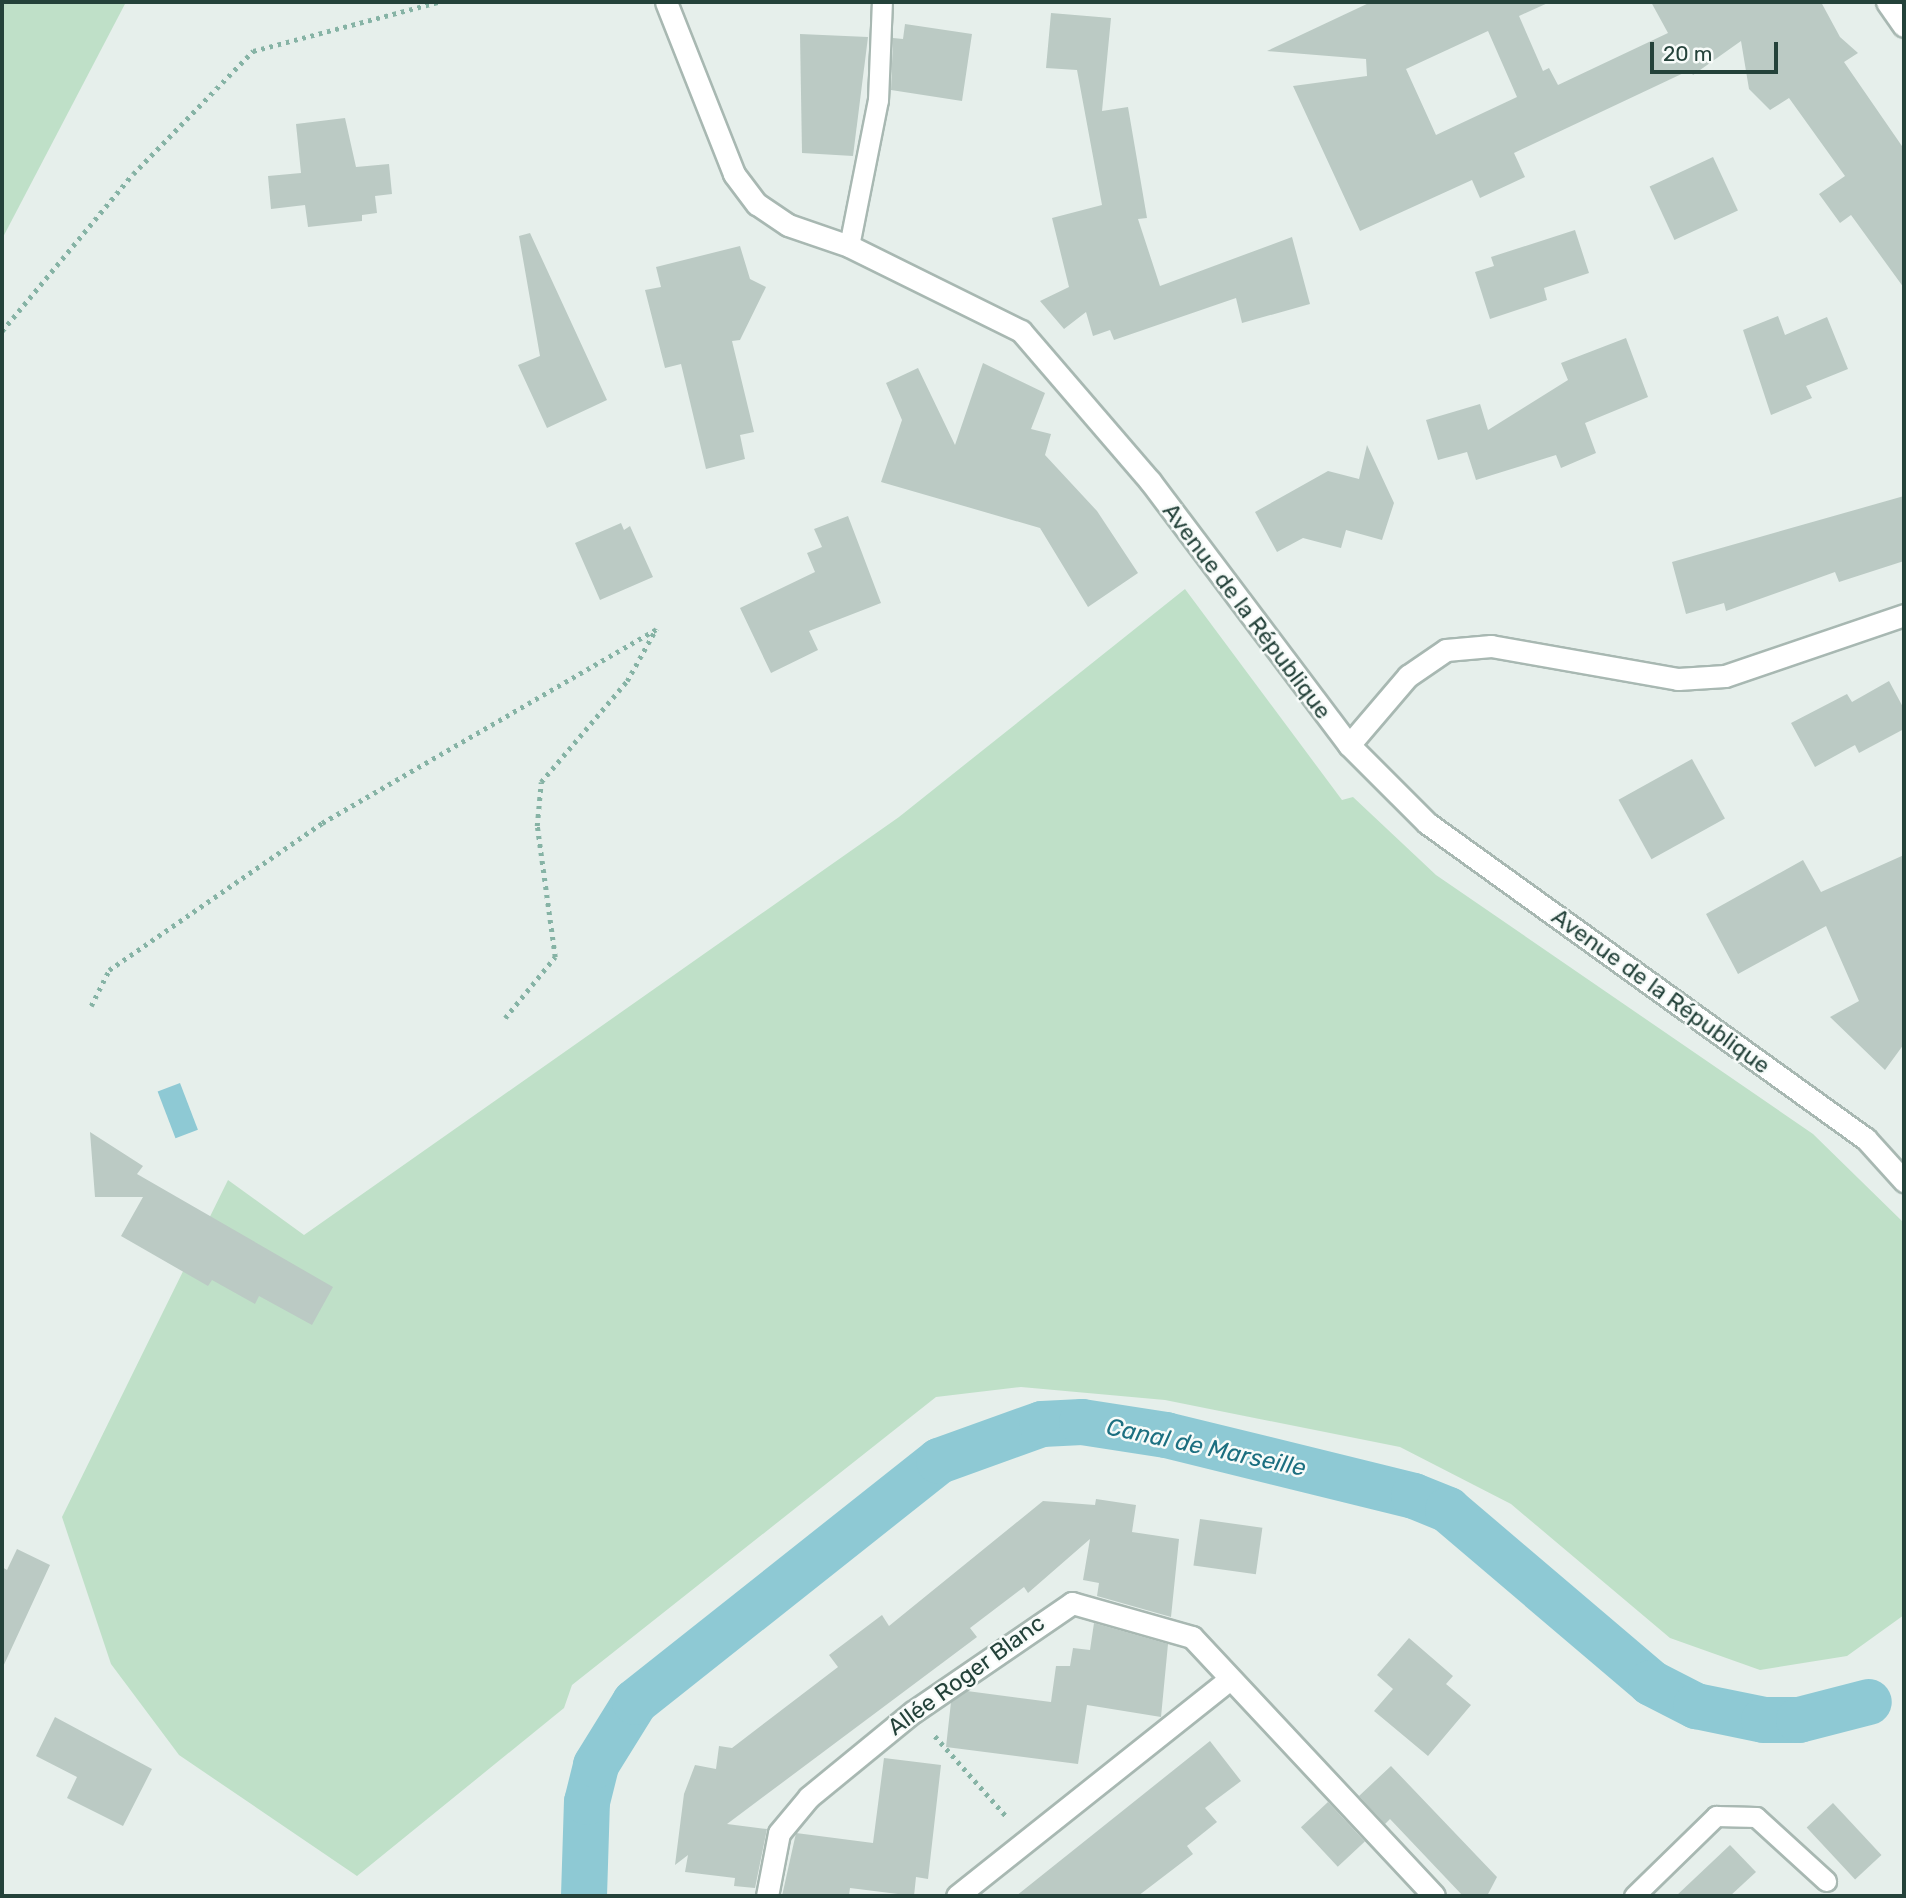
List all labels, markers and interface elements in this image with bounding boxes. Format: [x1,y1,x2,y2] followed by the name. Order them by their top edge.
[1654,28,1782,72] scale bar
[1663,41,1712,66] text: 20 m
[1157,498,1337,724] street label: Avenue de la République
[1547,903,1775,1079] street label: Avenue de la République
[1104,1413,1308,1483] water label: Canal de Marseille
[882,1609,1050,1741] street label: Allée Roger Blanc

